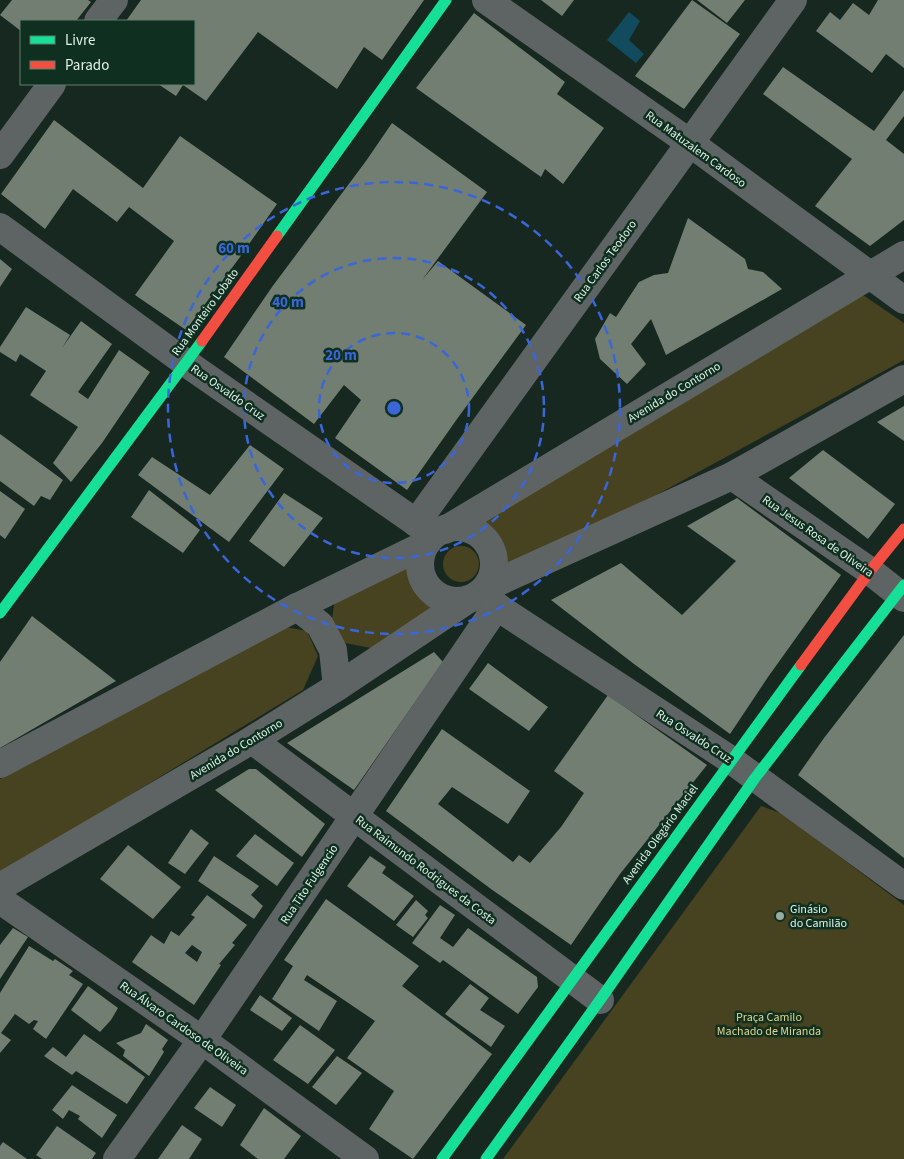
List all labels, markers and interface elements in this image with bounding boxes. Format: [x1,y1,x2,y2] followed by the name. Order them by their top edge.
[20,20,195,85] legend
[65,30,95,51] text: Livre
[65,55,109,76] text: Parado
[642,107,750,192] street label: Rua Matuzalem Cardoso
[570,217,641,306] street label: Rua Carlos Teodoro
[218,238,250,259] text: 60 m
[168,265,243,359] street label: Rua Monteiro Lobato
[272,292,304,313] text: 40 m
[325,345,357,366] text: 20 m
[625,358,724,427] street label: Avenida do Contorno
[187,360,268,424] street label: Rua Osvaldo Cruz
[385,399,403,417] centre of rings
[759,491,877,581] street label: Rua Jesus Rosa de Oliveira
[652,705,735,767] street label: Rua Osvaldo Cruz
[187,715,286,784] street label: Avenida do Contorno
[618,781,702,888] street label: Avenida Olegário Maciel
[352,812,500,929] street label: Rua Raimundo Rodrigues da Costa
[276,841,342,927] street label: Rua Tito Fulgencio
[790,901,847,932] place label: Ginásio do Camilão
[774,910,786,922] marker: Ginásio do Camilão
[116,978,251,1079] street label: Rua Álvaro Cardoso de Oliveira
[717,1009,821,1040] park label: Praça Camilo Machado de Miranda

